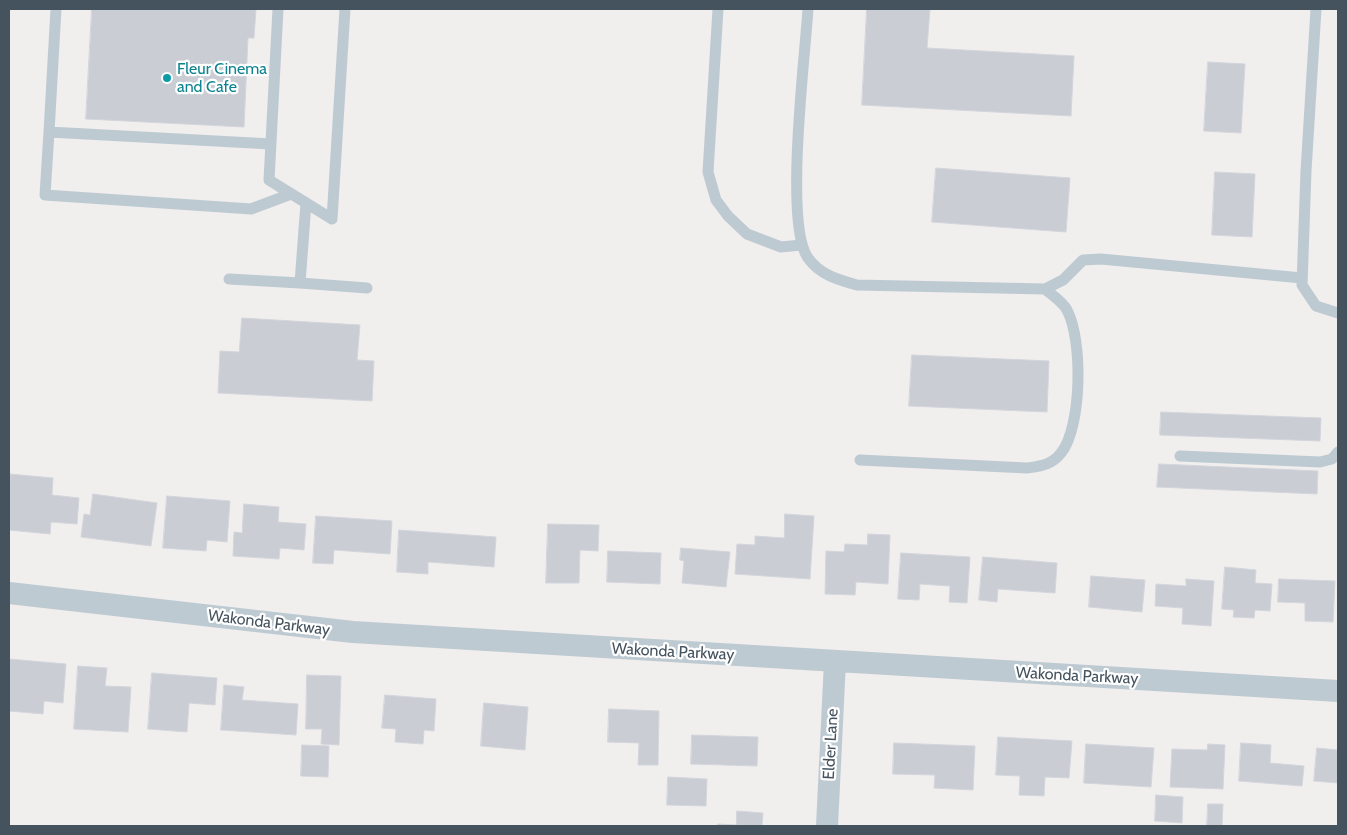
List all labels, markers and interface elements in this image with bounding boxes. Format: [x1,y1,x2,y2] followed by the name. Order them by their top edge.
[177,59,267,97] place label: Fleur Cinema and Cafe
[161,72,173,84] marker: Fleur Cinema and Cafe
[207,606,331,640] street label: Wakonda Parkway
[611,639,735,665] street label: Wakonda Parkway
[1015,663,1139,689] street label: Wakonda Parkway
[820,708,842,780] street label: Elder Lane

